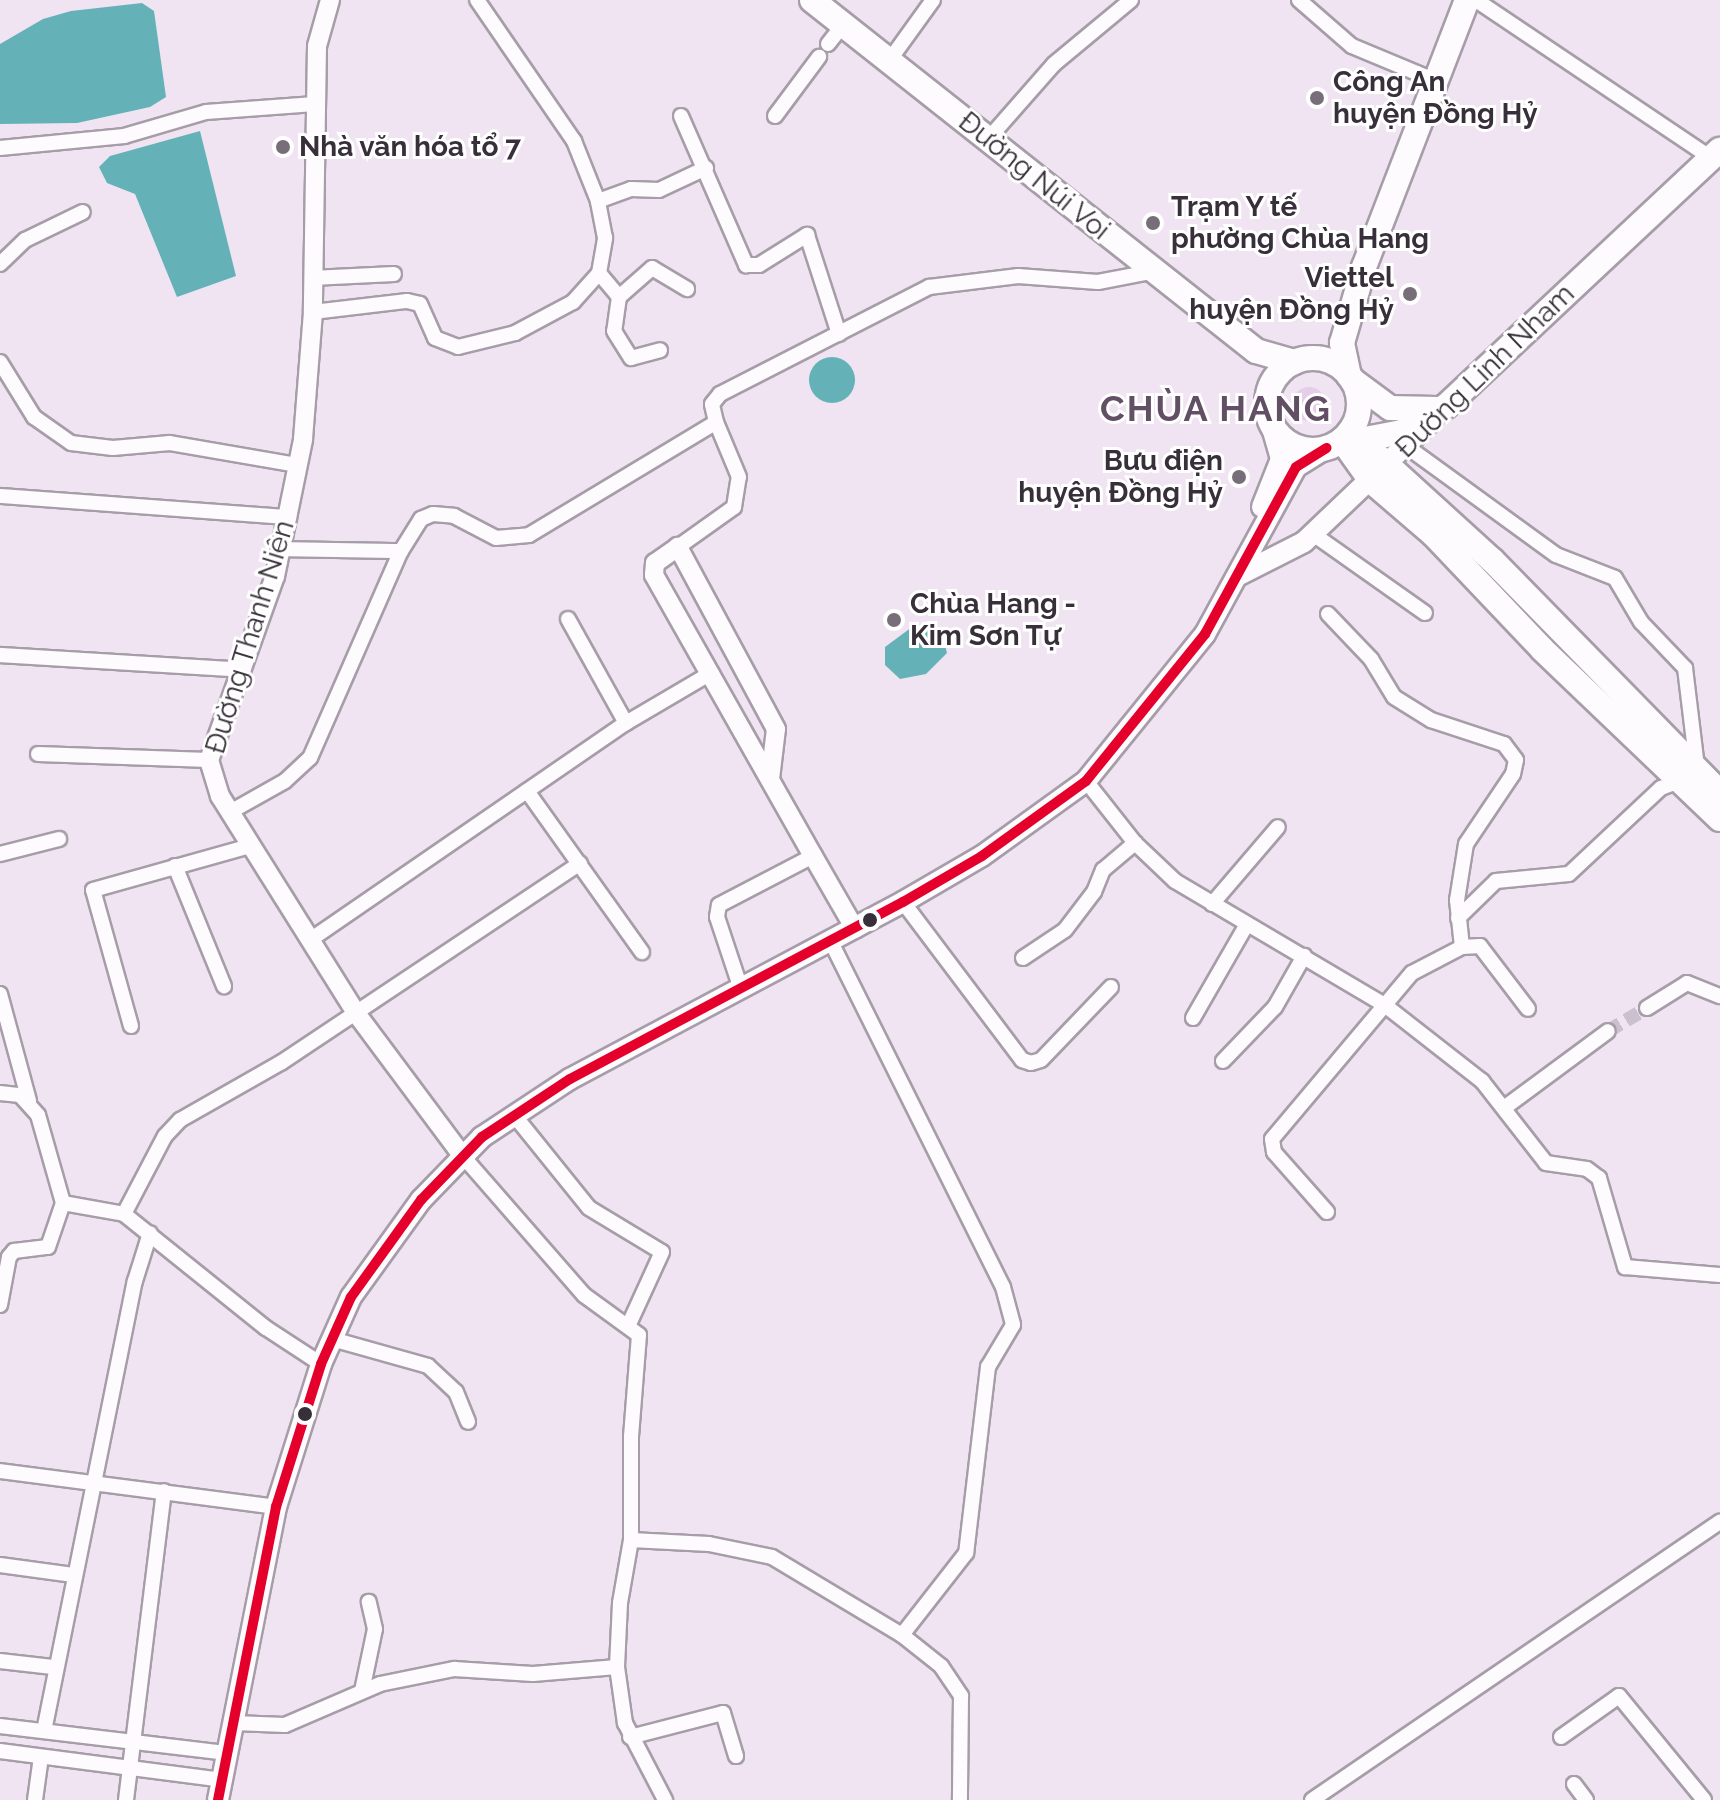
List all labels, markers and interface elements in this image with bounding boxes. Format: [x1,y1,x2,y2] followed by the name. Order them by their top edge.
[1333,65,1538,131] place label: Công An huyện Đồng Hỷ
[1308,89,1326,107] marker: Công An huyện Đồng Hỷ
[951,105,1117,247] street label: Đường Núi Voi
[299,130,522,164] place label: Nhà văn hóa tổ 7
[274,138,292,156] marker: Nhà văn hóa tổ 7
[1171,190,1429,256] place label: Trạm Y tế phường Chùa Hang
[1142,212,1164,234] marker: Trạm Y tế phường Chùa Hang
[1189,261,1394,327] place label: Viettel huyện Đồng Hỷ
[1389,277,1581,465] street label: Đường Linh Nham
[1401,285,1419,303] marker: Viettel huyện Đồng Hỷ
[1100,387,1332,431] district label: CHÙA HANG
[1018,444,1223,510] place label: Bưu điện huyện Đồng Hỷ
[1230,468,1248,486] marker: Bưu điện huyện Đồng Hỷ
[198,516,302,758] street label: Đường Thanh Niên
[910,587,1076,653] place label: Chùa Hang - Kim Sơn Tự
[885,611,903,629] marker: Chùa Hang - Kim Sơn Tự
[862,912,878,928] unlabelled marker
[297,1406,313,1422] unlabelled marker

